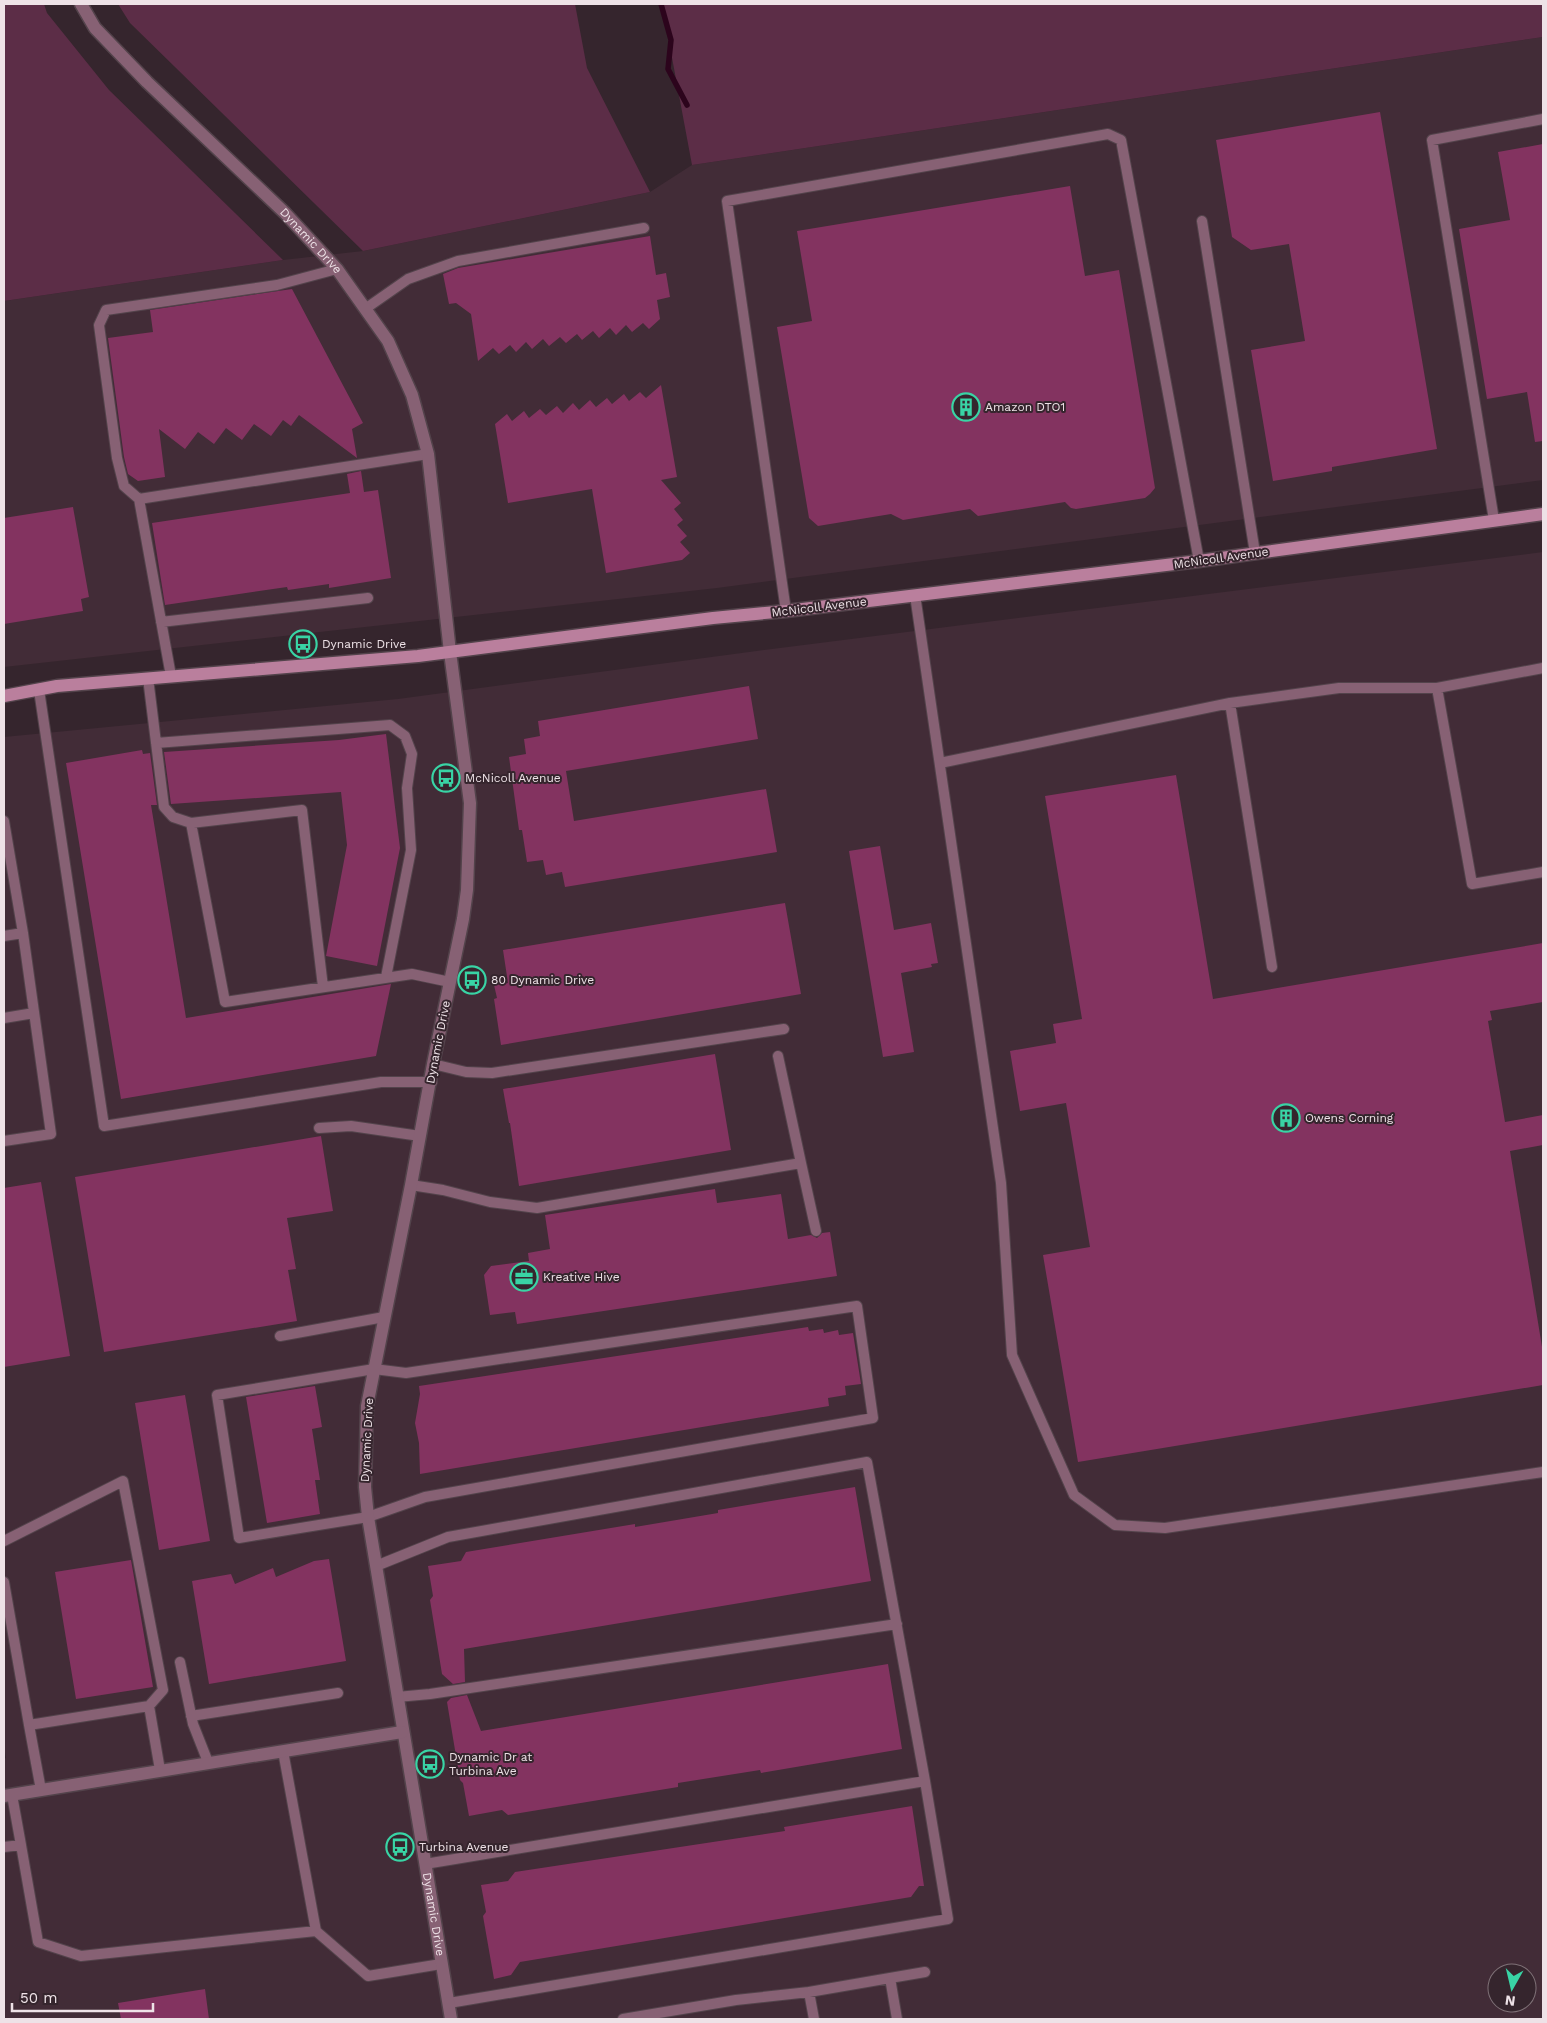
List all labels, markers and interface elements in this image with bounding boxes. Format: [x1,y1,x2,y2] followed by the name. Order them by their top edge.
[277,205,345,276] street label: Dynamic Drive
[951,392,981,422] building icon: Amazon DTO1
[985,400,1065,414] place label: Amazon DTO1
[1173,544,1269,572] street label: McNicoll Avenue
[771,594,867,620] street label: McNicoll Avenue
[288,629,318,659] bus stop icon: Dynamic Drive
[322,637,406,651] place label: Dynamic Drive
[431,763,461,793] bus stop icon: McNicoll Avenue
[465,771,561,785] place label: McNicoll Avenue
[457,965,487,995] bus stop icon: 80 Dynamic Drive
[491,973,594,987] place label: 80 Dynamic Drive
[423,999,453,1085] street label: Dynamic Drive
[1271,1103,1301,1133] building icon: Owens Corning
[1305,1111,1394,1125] place label: Owens Corning
[509,1262,539,1292] office icon: Kreative Hive
[543,1270,620,1284] place label: Kreative Hive
[358,1397,376,1482] street label: Dynamic Drive
[415,1749,445,1779] bus stop icon: Dynamic Dr at Turbina Ave
[449,1750,532,1778] place label: Dynamic Dr at Turbina Ave
[385,1832,415,1862] bus stop icon: Turbina Avenue
[419,1840,509,1854] place label: Turbina Avenue
[420,1872,447,1957] street label: Dynamic Drive
[1487,1963,1537,2013] north arrow
[12,1980,154,2012] scale bar
[20,1989,57,2007] text: 50 m
[1504,1992,1516,2010] text: N

